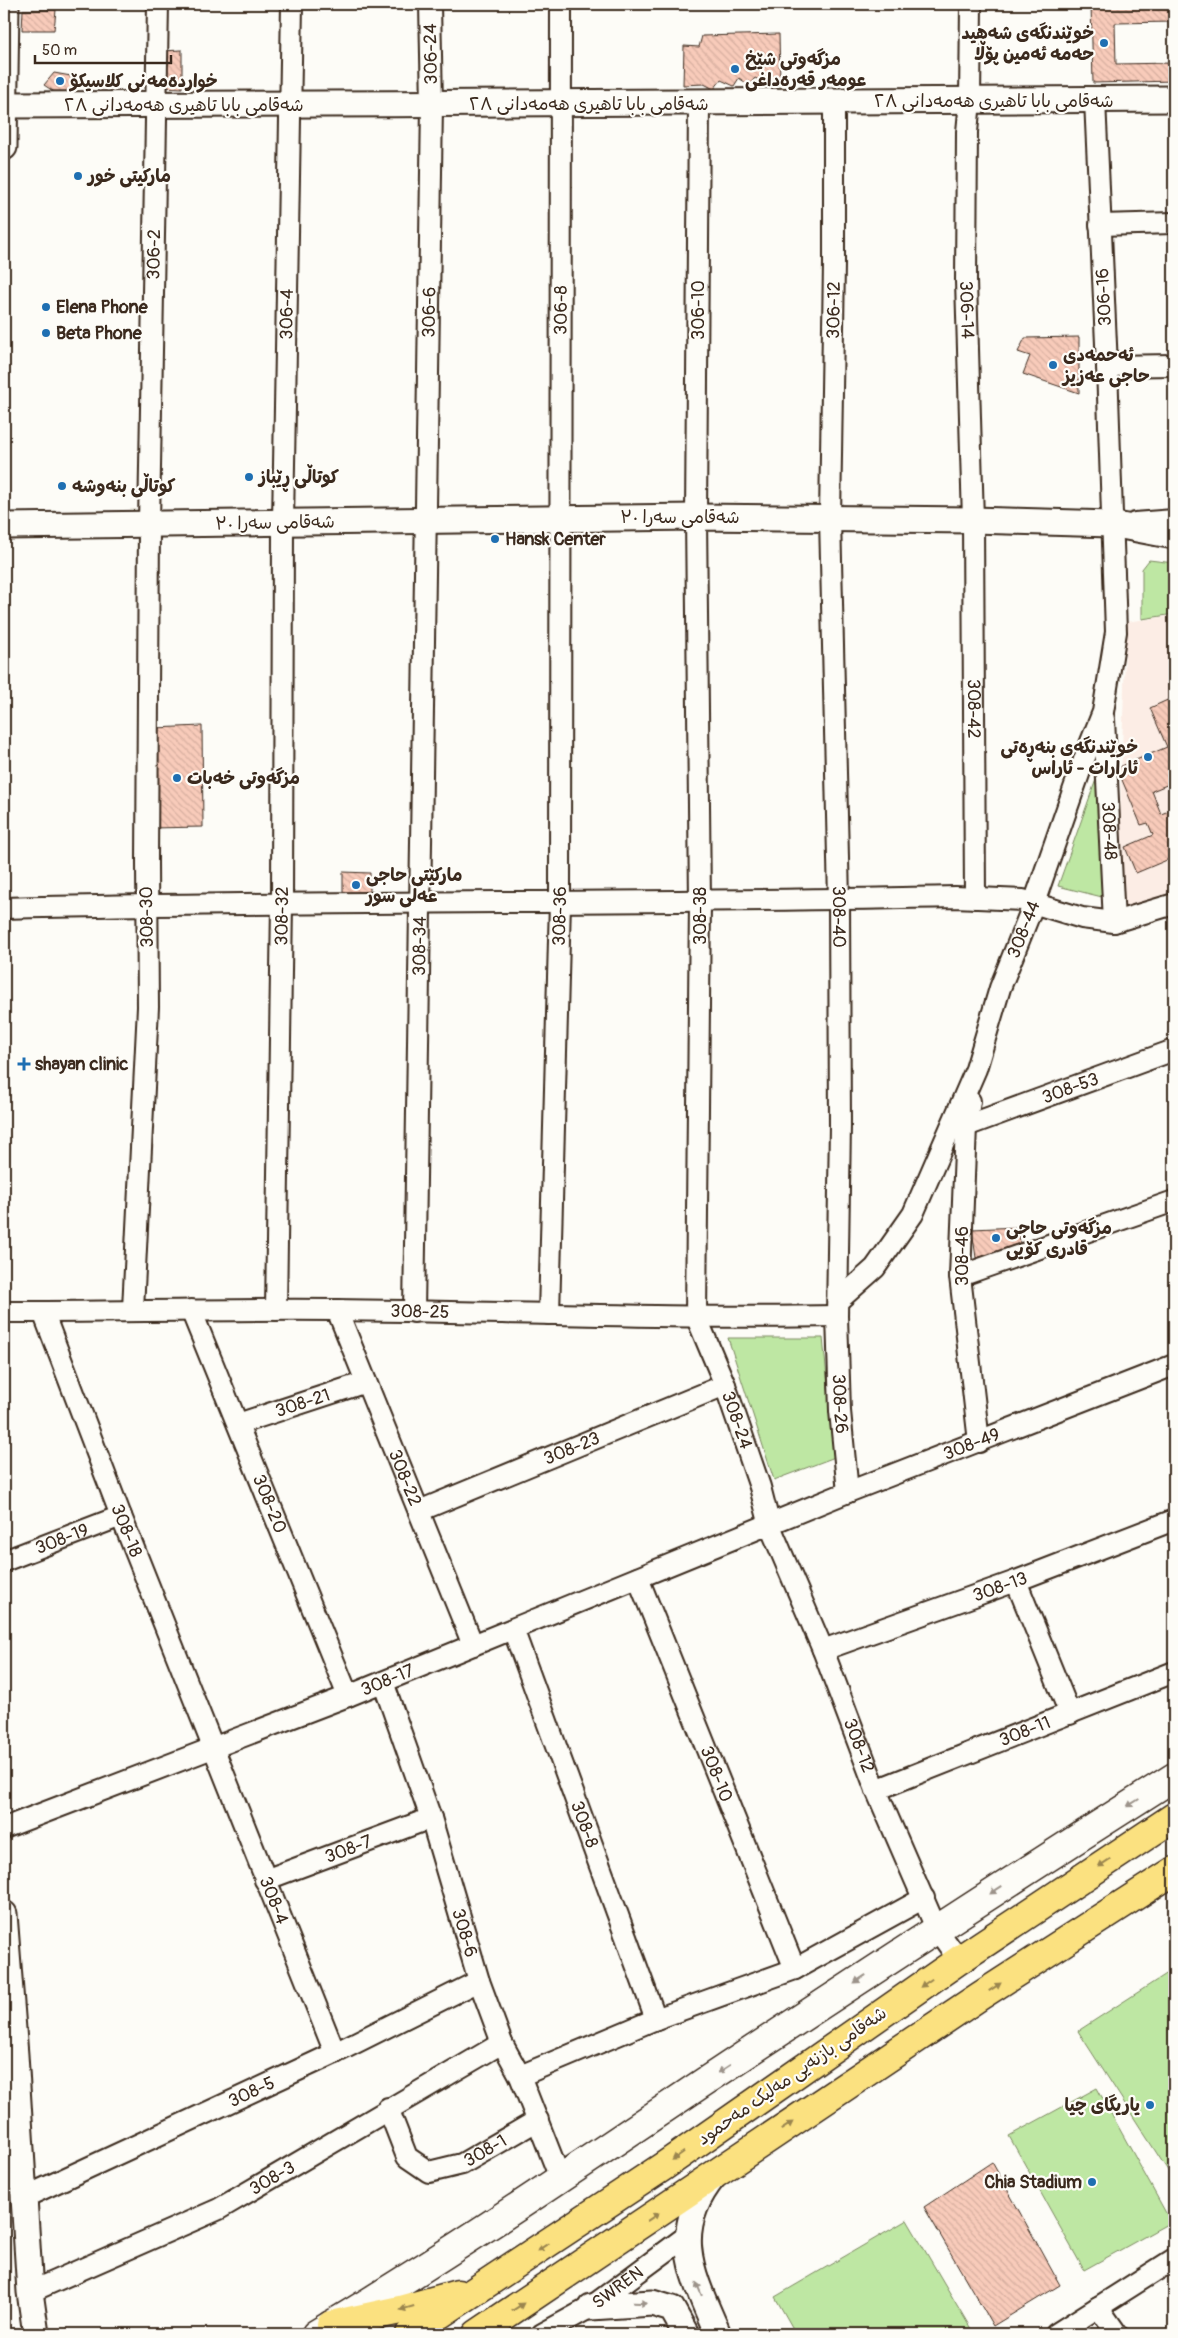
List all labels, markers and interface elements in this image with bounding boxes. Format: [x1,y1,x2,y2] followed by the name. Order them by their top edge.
[962,22,1094,66] place label: خوێندنگەی شەهید حەمە ئەمین پۆڵا
[419,23,443,85] street label: 306-24
[35,32,171,64] scale bar
[1098,37,1110,49] marker: خوێندنگەی شەهید حەمە ئەمین پۆڵا
[42,41,77,60] text: 50 m
[745,48,867,92] place label: مزگەوتی شێخ عومەر قەرەداغی
[729,63,741,75] marker: مزگەوتی شێخ عومەر قەرەداغی
[68,70,218,93] place label: خواردەمەنی کلاسیکۆ
[54,75,66,87] marker: خواردەمەنی کلاسیکۆ
[874,90,1114,113] street label: شەقامی بابا تاهیری هەمەدانی ٢٨
[469,93,709,116] street label: شەقامی بابا تاهیری هەمەدانی ٢٨
[64,94,304,117] street label: شەقامی بابا تاهیری هەمەدانی ٢٨
[86,165,171,188] place label: مارکیتی خور
[72,170,84,182] marker: مارکیتی خور
[142,229,166,280] street label: 306-2
[1091,267,1117,327] street label: 306-16
[687,280,710,340] street label: 306-10
[822,281,846,339] street label: 306-12
[955,281,979,340] street label: 306-14
[549,285,572,335] street label: 306-8
[417,286,441,338] street label: 306-6
[275,288,299,340] street label: 306-4
[56,296,149,319] place label: Elena Phone
[40,301,52,313] marker: Elena Phone
[56,322,143,345] place label: Beta Phone
[40,327,52,339] marker: Beta Phone
[1061,344,1150,388] place label: ئەحمەدی حاجی عەزیز
[1047,359,1059,371] marker: ئەحمەدی حاجی عەزیز
[257,464,339,492] place label: کوتاڵی ڕێباز
[243,471,255,483] marker: کوتاڵی ڕێباز
[72,473,176,498] place label: کوتاڵی بنەوشە
[56,480,68,492] marker: کوتاڵی بنەوشە
[620,506,740,529] street label: شەقامی سەرا ٣٠
[215,510,335,536] street label: شەقامی سەرا ٣٠
[505,528,606,551] place label: Hansk Center
[489,533,501,545] marker: Hansk Center
[962,679,986,739] street label: 308-42
[1000,736,1138,780] place label: خوێندنگەی بنەڕەتی ئارارات - ئاراس
[1142,751,1154,763] marker: خوێندنگەی بنەڕەتی ئارارات - ئاراس
[187,767,300,790] place label: مزگەوتی خەبات
[171,772,183,784] marker: مزگەوتی خەبات
[1097,801,1122,861] street label: 308-48
[364,864,462,908] place label: مارکێتی حاجی عەلی سور
[350,879,362,891] marker: مارکێتی حاجی عەلی سور
[135,886,159,948] street label: 308-30
[270,886,294,946] street label: 308-32
[547,886,572,946] street label: 308-36
[827,886,851,948] street label: 308-40
[689,887,712,945] street label: 308-38
[1002,897,1046,961] street label: 308-44
[408,916,431,976] street label: 308-34
[35,1053,128,1076] place label: shayan clinic
[17,1057,31,1071] marker: shayan clinic
[1039,1067,1102,1109] street label: 308-53
[1006,1217,1112,1261] place label: مزگەوتی حاجی قادری کۆیی
[951,1226,974,1286] street label: 308-46
[990,1232,1002,1244] marker: مزگەوتی حاجی قادری کۆیی
[390,1299,450,1323] street label: 308-25
[827,1374,854,1435] street label: 308-26
[272,1383,333,1422] street label: 308-21
[716,1388,758,1453] street label: 308-24
[940,1422,1003,1465] street label: 308-49
[540,1426,603,1470] street label: 308-23
[383,1446,427,1509] street label: 308-22
[248,1471,292,1536] street label: 308-20
[106,1501,148,1560] street label: 308-18
[32,1518,92,1559] street label: 308-19
[970,1566,1031,1607] street label: 308-13
[357,1659,418,1701] street label: 308-17
[996,1711,1054,1752] street label: 308-11
[838,1715,880,1776] street label: 308-12
[695,1742,738,1805] street label: 308-10
[566,1798,604,1851] street label: 308-8
[1126,1798,1140,1808] one-way arrow
[322,1829,376,1868] street label: 308-7
[1098,1859,1111,1868] one-way arrow
[254,1873,294,1928] street label: 308-4
[989,1885,1002,1894] one-way arrow
[447,1906,483,1960] street label: 308-6
[853,1974,866,1984] one-way arrow
[919,1978,933,1988] one-way arrow
[988,1982,1002,1991] one-way arrow
[693,2002,891,2150] street label: شەقامی بازنەیی مەلیک مەحمود
[718,2064,731,2074] one-way arrow
[225,2071,279,2113] street label: 308-5
[1065,2094,1140,2117] place label: یاریگای چیا
[1144,2099,1156,2111] marker: یاریگای چیا
[781,2121,794,2131] one-way arrow
[460,2129,511,2172] street label: 308-1
[671,2151,685,2161] one-way arrow
[245,2155,299,2200] street label: 308-3
[984,2171,1082,2194] place label: Chia Stadium
[1086,2176,1098,2188] marker: Chia Stadium
[646,2212,659,2222] one-way arrow
[537,2243,550,2252] one-way arrow
[587,2261,648,2314] street label: SWREN
[694,2282,702,2296] one-way arrow
[632,2299,648,2307] one-way arrow
[511,2302,524,2312] one-way arrow
[400,2305,415,2313] one-way arrow

